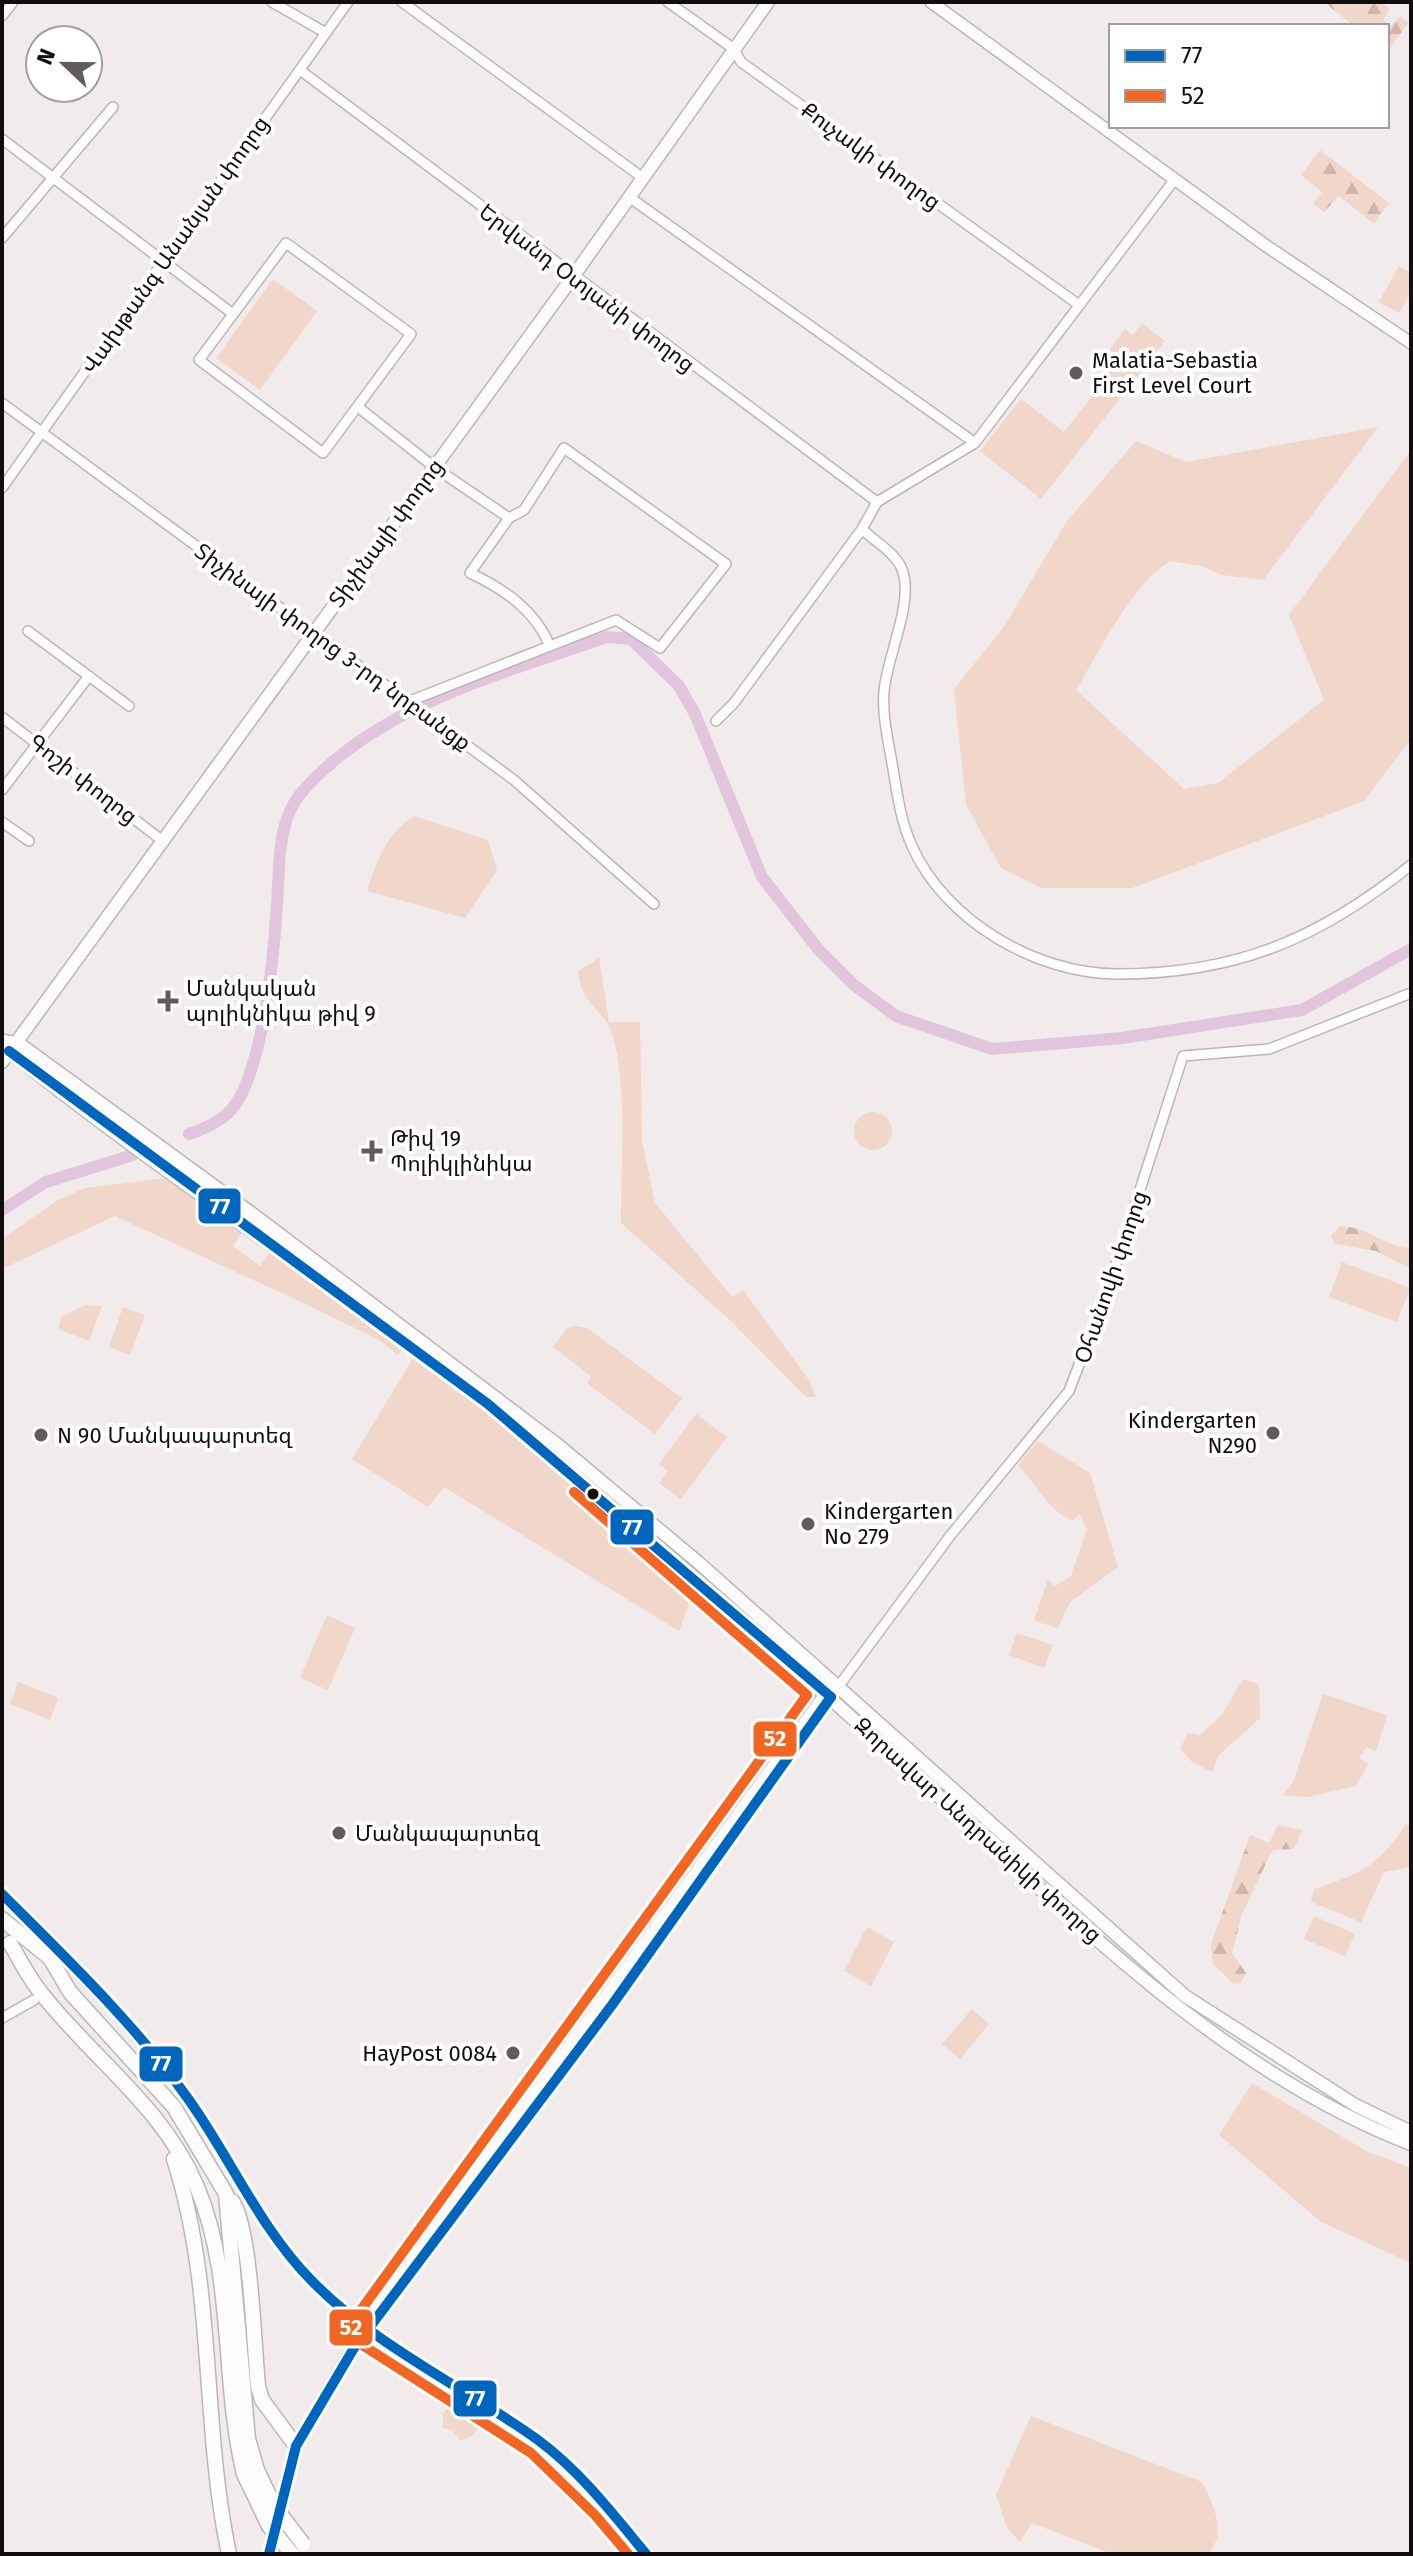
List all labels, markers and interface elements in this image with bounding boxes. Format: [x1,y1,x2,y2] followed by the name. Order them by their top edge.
[24,24,104,104] north arrow
[1109,24,1389,128] legend
[1181,42,1202,70] text: 77
[31,45,61,69] text: N
[1181,82,1205,110] text: 52
[796,96,946,216] street label: Քուչակի փողոց
[76,111,274,379] street label: Վախթանգ Անանյան փողոց
[474,198,700,378] street label: Երվանդ Օտյանի փողոց
[1092,347,1258,399] place label: Malatia-Sebastia First Level Court
[1067,364,1085,382] marker: Malatia-Sebastia First Level Court
[323,453,449,613] street label: Տիչինայի փողոց
[190,538,476,756] street label: Տիչինայի փողոց 3-րդ նրբանցք
[23,728,143,830] street label: Գոշի փողոց
[186,975,376,1027] place label: Մանկական պոլիկնիկա թիվ 9
[157,990,179,1012] marker: Մանկական պոլիկնիկա թիվ 9
[390,1125,532,1177] place label: Թիվ 19 Պոլիկլինիկա
[361,1140,383,1162] marker: Թիվ 19 Պոլիկլինիկա
[197,1187,242,1225] line badge: 77
[1069,1187,1153,1367] street label: Օհանովի փողոց
[210,1193,230,1220] text: 77
[1128,1407,1257,1459] place label: Kindergarten N290
[57,1422,294,1449] place label: N 90 Մանկապարտեզ
[1264,1424,1282,1442] marker: Kindergarten N290
[32,1426,50,1444] marker: N 90 Մանկապարտեզ
[585,1486,601,1502] unlabelled marker
[824,1498,953,1550] place label: Kindergarten No 279
[609,1508,655,1546] line badge: 77
[622,1514,642,1541] text: 77
[799,1515,817,1533] marker: Kindergarten No 279
[849,1712,1107,1948] street label: Զորավար Անդրանիկի փողոց
[752,1720,798,1758] line badge: 52
[764,1725,786,1752] text: 52
[355,1820,541,1847] place label: Մանկապարտեզ
[330,1824,348,1842] marker: Մանկապարտեզ
[362,2040,497,2067] place label: HayPost 0084
[504,2044,522,2062] marker: HayPost 0084
[138,2045,184,2083] line badge: 77
[151,2050,171,2077] text: 77
[328,2308,374,2347] line badge: 52
[340,2314,362,2341] text: 52
[452,2379,498,2418] line badge: 77
[465,2385,485,2412] text: 77

